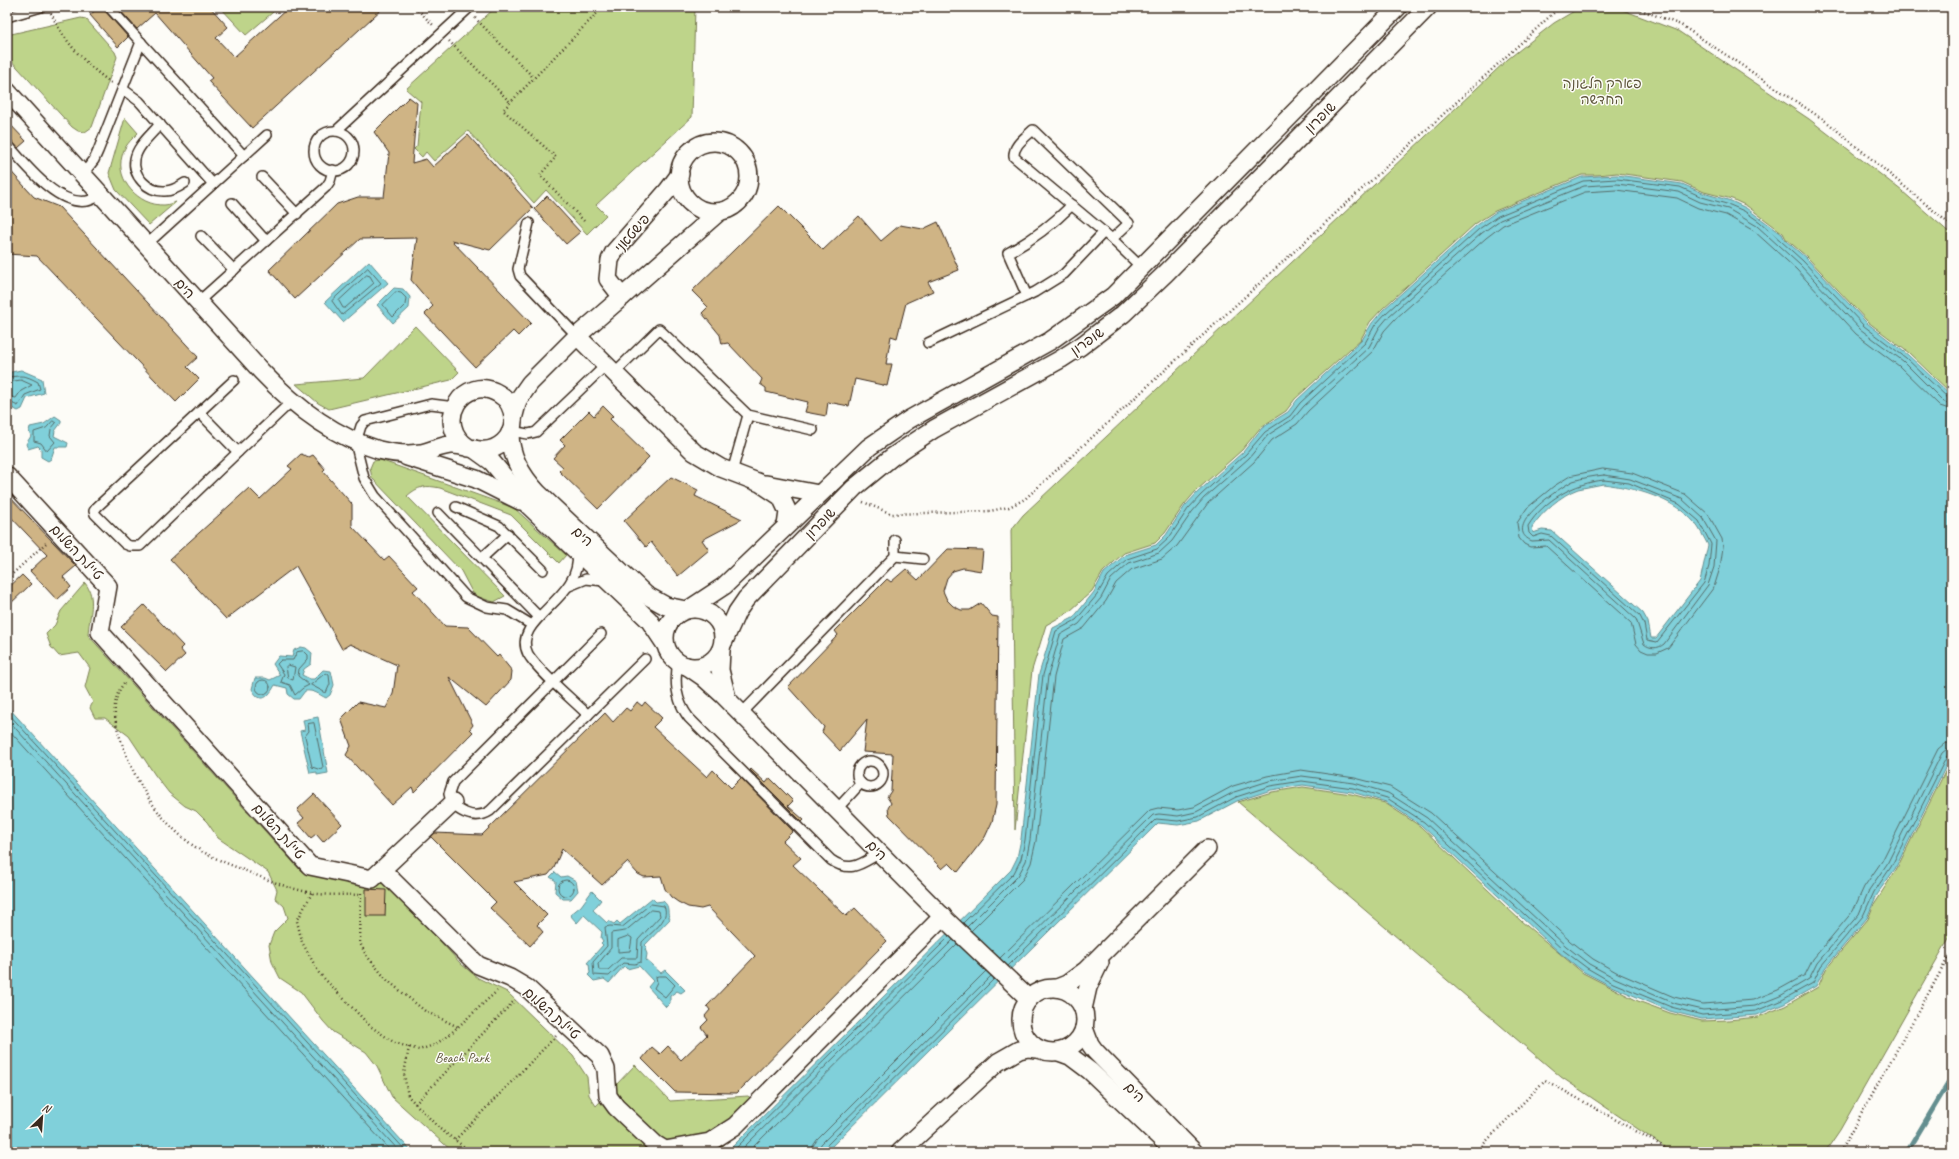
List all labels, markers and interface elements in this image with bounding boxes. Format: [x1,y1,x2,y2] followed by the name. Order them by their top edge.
[1562,75,1642,108] park label: פארק הלגונה החדשה
[1301,98,1339,136] street label: שופרון
[611,211,654,256] street label: פישטאני
[171,274,198,302] street label: הים
[1067,324,1107,359] street label: שופרון
[801,504,839,543] street label: שופרון
[47,521,107,584] street label: טיילת השלום
[569,523,596,550] street label: הים
[249,800,308,863] street label: טיילת השלום
[863,837,890,864] street label: הים
[520,984,583,1043] street label: טיילת השלום
[435,1049,491,1066] park label: Beach Park
[1121,1079,1148,1106] street label: הים
[22,1097,62,1137] north arrow
[40,1100,54,1117] text: N

